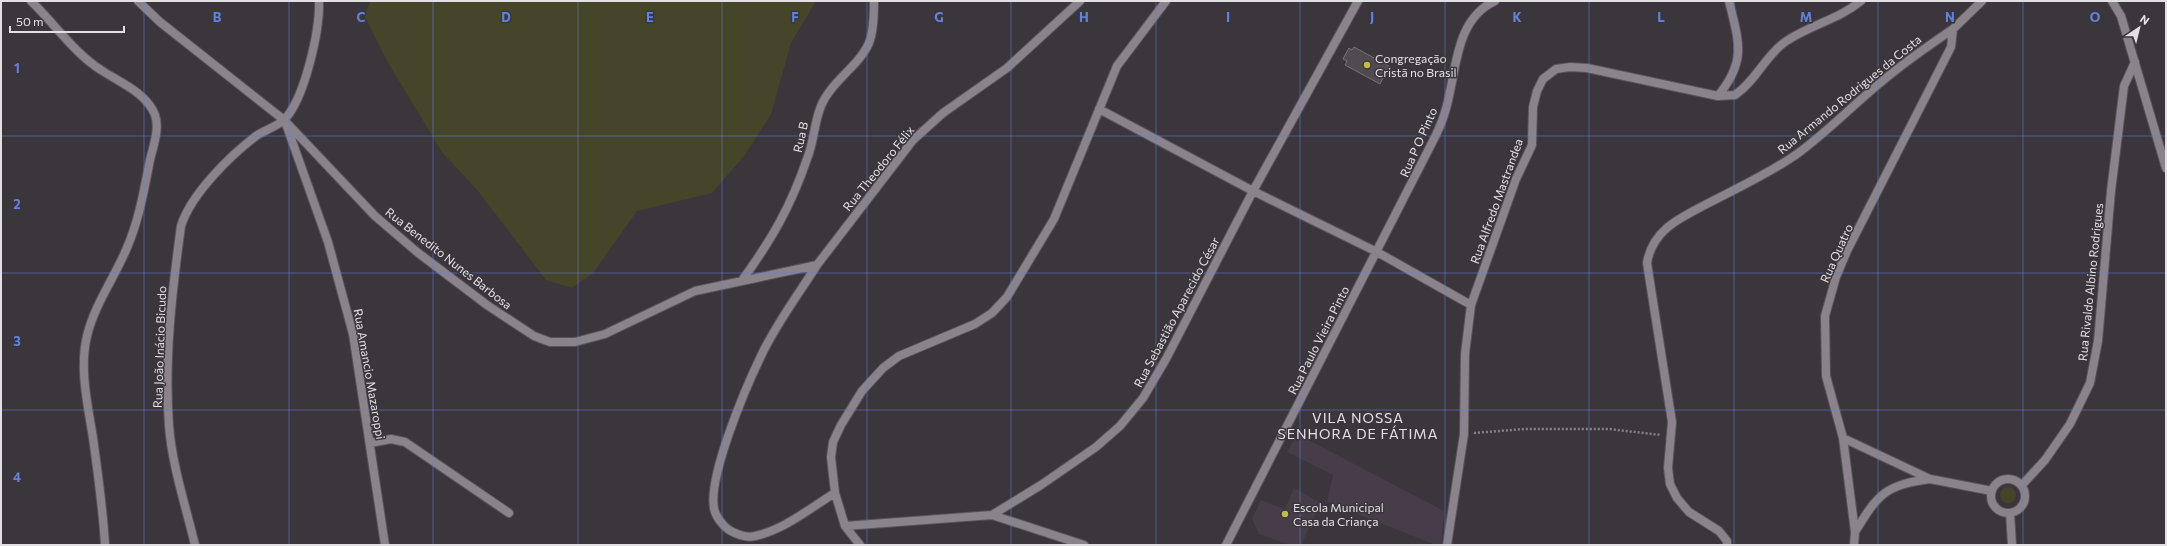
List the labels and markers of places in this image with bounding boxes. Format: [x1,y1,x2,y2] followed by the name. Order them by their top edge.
[1375,51,1457,79] place label: Congregação Cristã no Brasil
[1362,60,1372,70] marker: Congregação Cristã no Brasil
[1293,500,1384,528] place label: Escola Municipal Casa da Criança
[1280,509,1290,519] marker: Escola Municipal Casa da Criança

